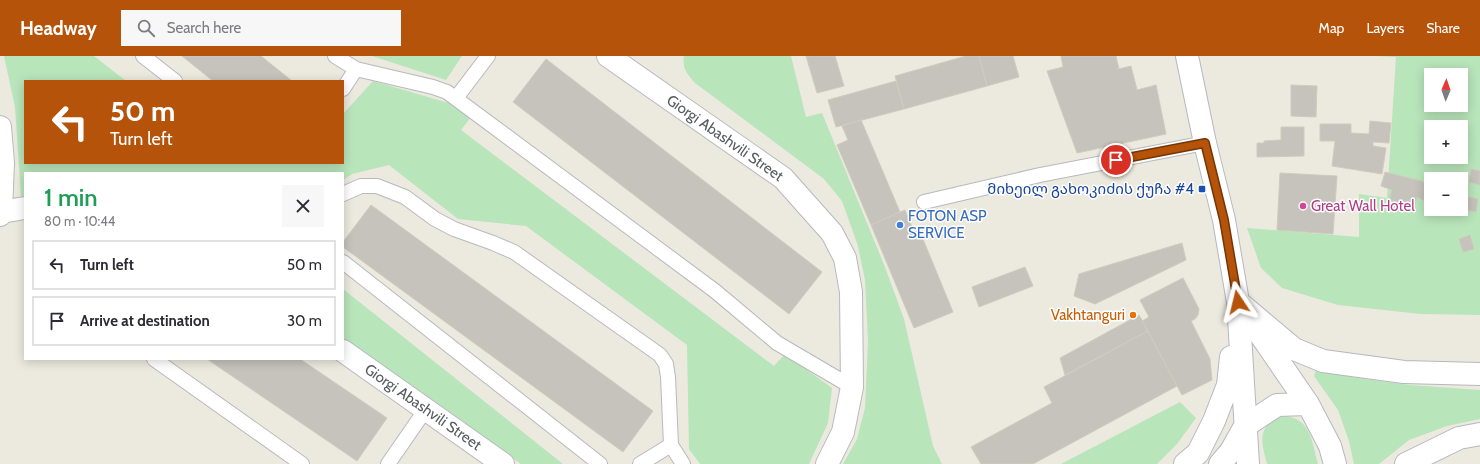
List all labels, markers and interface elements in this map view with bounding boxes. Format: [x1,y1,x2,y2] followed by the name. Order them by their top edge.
[121,10,401,46] search box
[20,17,97,40] text: Headway
[135,17,157,39] icon: search
[167,19,241,37] text: Search here
[1319,19,1344,37] text: Map
[1366,19,1404,37] text: Layers
[1426,19,1460,37] text: Share
[1424,68,1468,112] north arrow
[1424,68,1468,216] map controls
[663,91,787,185] street label: Giorgi Abashvili Street
[110,94,175,128] text: 50 m
[44,96,96,148] icon: left
[1424,120,1468,164] button: +
[110,128,173,150] text: Turn left
[1099,143,1133,177] pin
[1105,149,1127,171] icon: arrive
[1424,172,1468,216] button: −
[987,180,1194,198] place label: მიხეილ გახოკიძის ქუჩა #4
[44,183,98,212] text: 1 min
[1197,184,1207,194] marker: მიხეილ გახოკიძის ქუჩა #4
[282,185,324,227] button: close
[1311,197,1415,215] place label: Great Wall Hotel
[1298,201,1308,211] marker: Great Wall Hotel
[908,207,987,242] place label: FOTON ASP SERVICE
[44,213,115,229] text: 80 m · 10:44
[895,220,905,230] marker: FOTON ASP SERVICE
[46,254,68,276] icon: left
[80,256,134,274] text: Turn left
[287,256,322,274] text: 50 m
[1217,281,1259,323] position arrow
[1051,306,1125,324] place label: Vakhtanguri
[46,310,68,332] icon: arrive
[1128,310,1138,320] marker: Vakhtanguri
[80,312,210,330] text: Arrive at destination
[287,312,322,330] text: 30 m
[361,360,485,454] street label: Giorgi Abashvili Street

